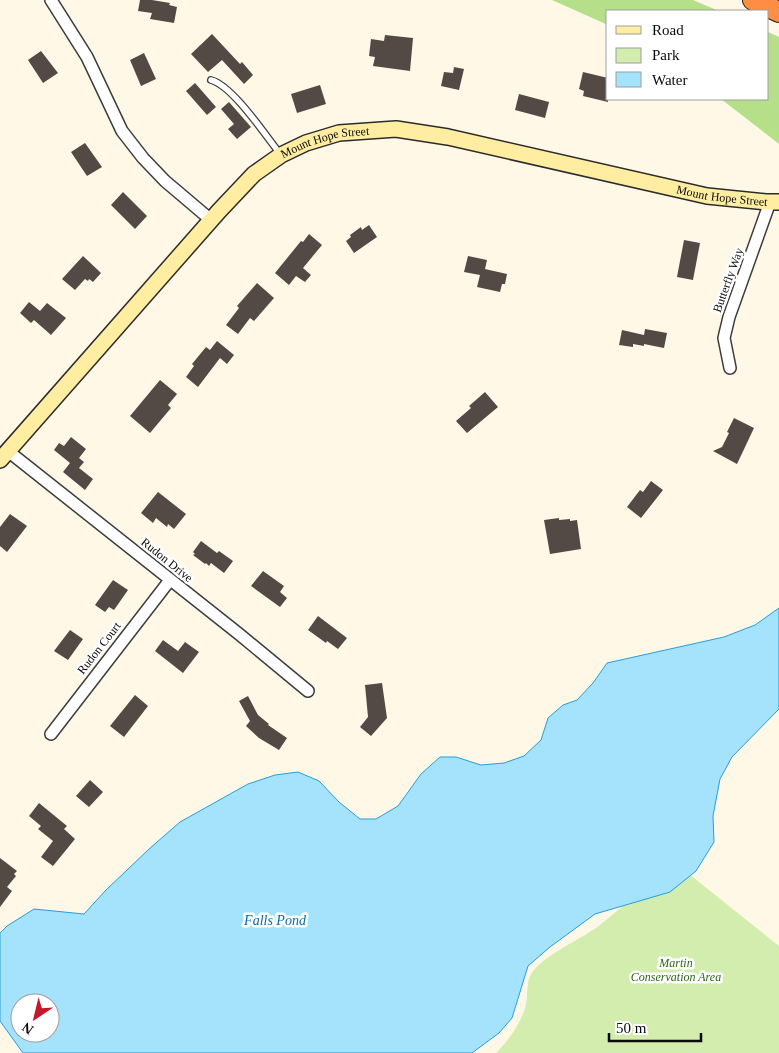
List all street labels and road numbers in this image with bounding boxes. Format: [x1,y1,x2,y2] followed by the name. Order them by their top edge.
[278,124,370,161] street label: Mount Hope Street
[675,182,769,209] street label: Mount Hope Street
[710,246,746,314] street label: Butterfly Way
[138,535,196,585] street label: Rudon Drive
[74,619,124,677] street label: Rudon Court

